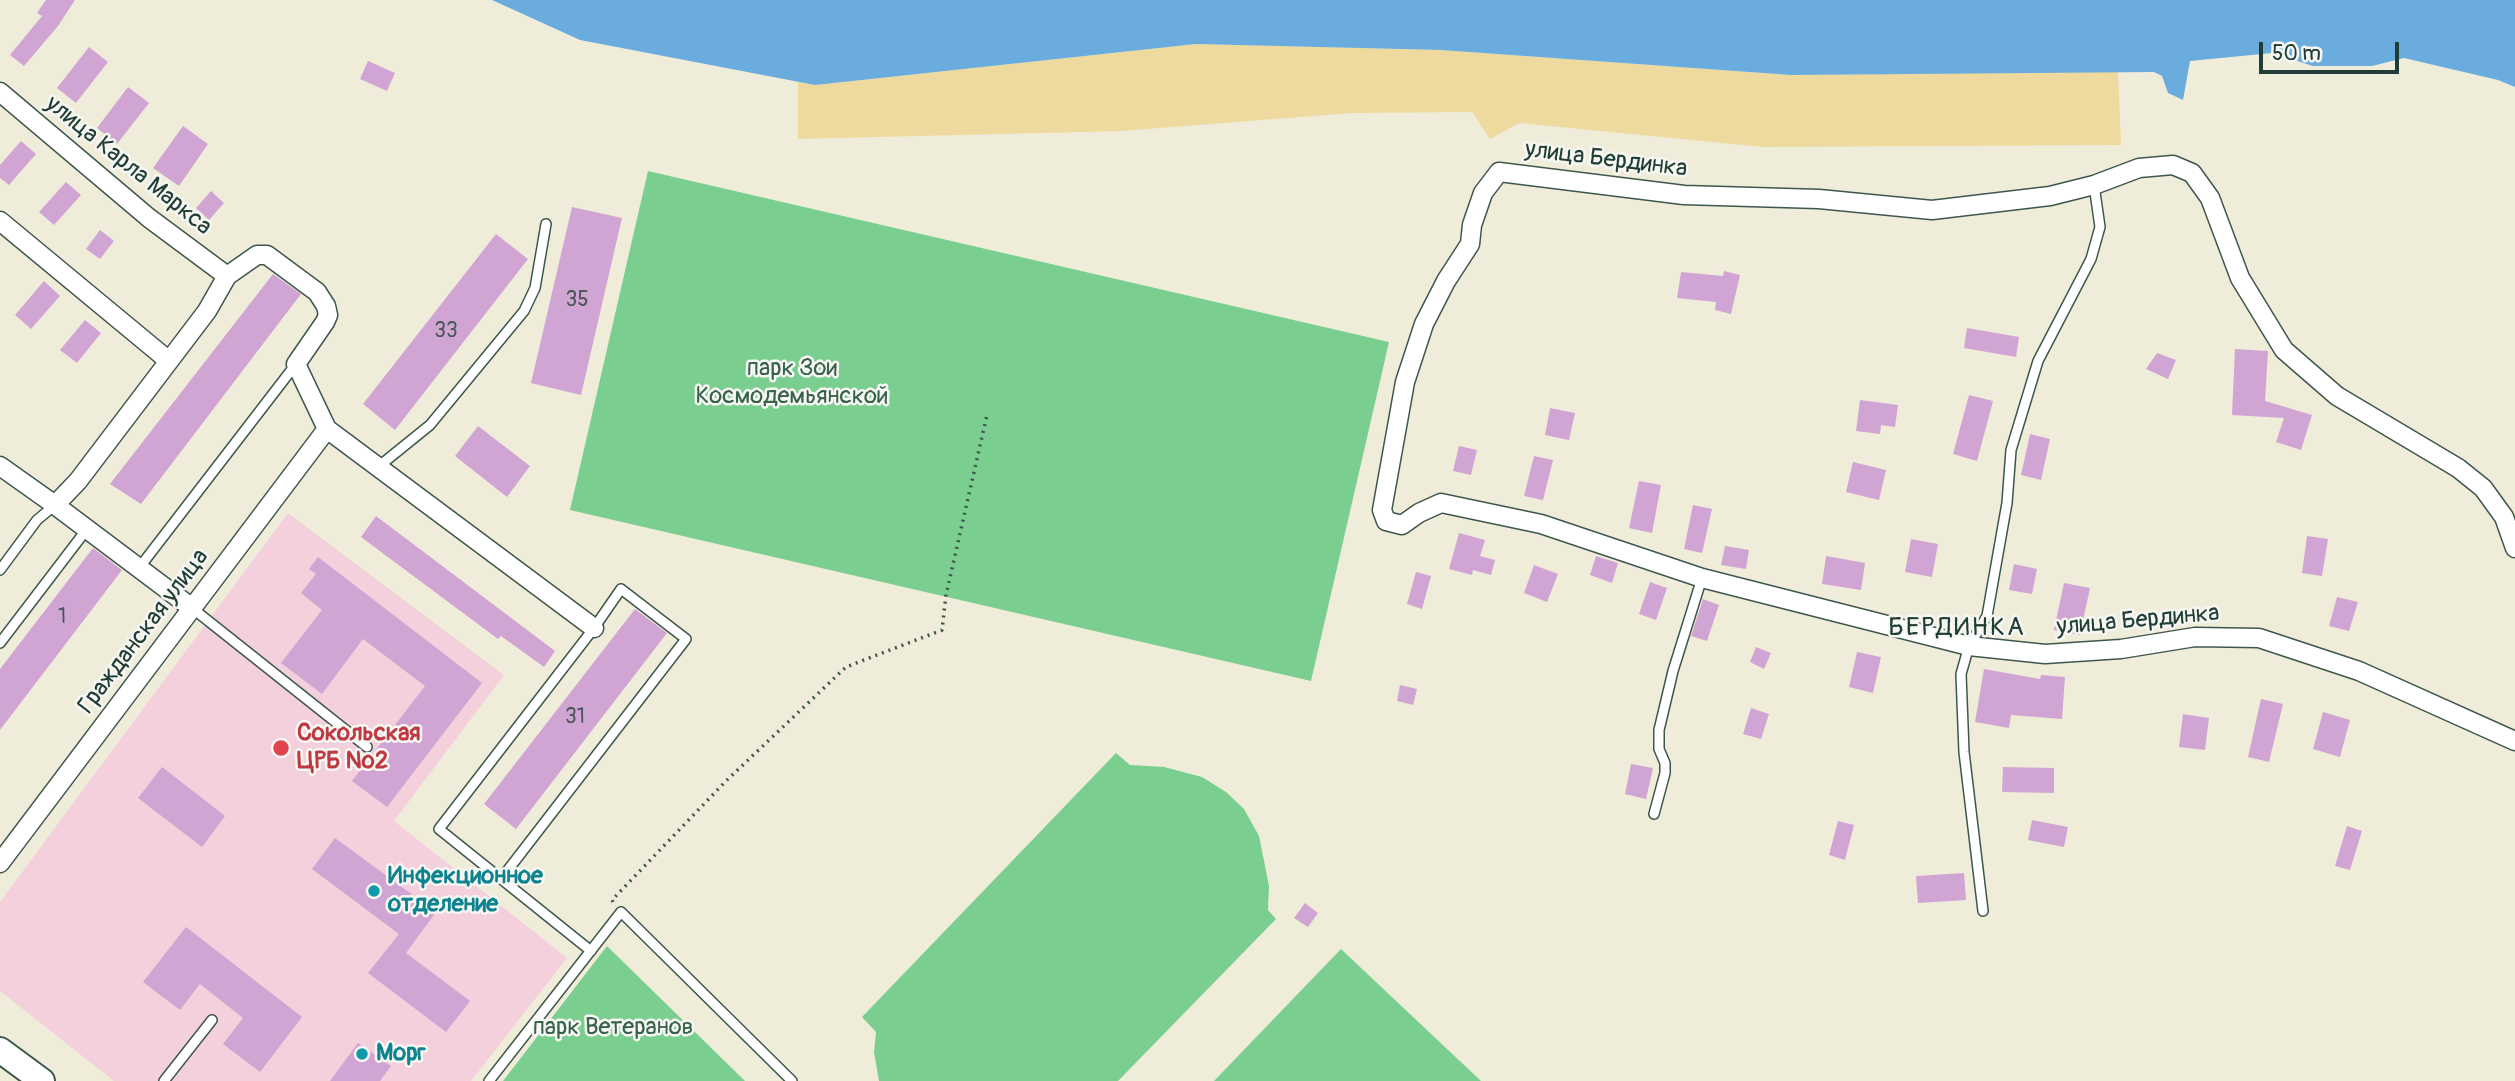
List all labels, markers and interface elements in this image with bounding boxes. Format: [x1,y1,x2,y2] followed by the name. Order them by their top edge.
[2263,28,2403,72] scale bar
[2272,40,2321,67] text: 50 m
[39,90,217,242] street label: улица Карла Маркса
[1523,136,1689,184] street label: улица Бердинка
[565,288,589,314] house number: 35
[434,319,458,345] house number: 33
[696,355,888,411] park label: парк Зои Космодемьянской
[73,544,215,720] street label: Гражданская улица
[2055,600,2221,642] street label: улица Бердинка
[58,605,66,631] house number: 1
[1889,612,2025,644] district label: БЕРДИНКА
[565,705,585,731] house number: 31
[297,720,421,776] place label: Сокольская ЦРБ №2
[271,738,291,758] marker: Сокольская ЦРБ №2
[388,863,543,919] place label: Инфекционное отделение
[366,883,382,899] marker: Инфекционное отделение
[533,1014,693,1042] park label: парк Ветеранов
[376,1040,426,1068] place label: Морг
[354,1046,370,1062] marker: Морг

